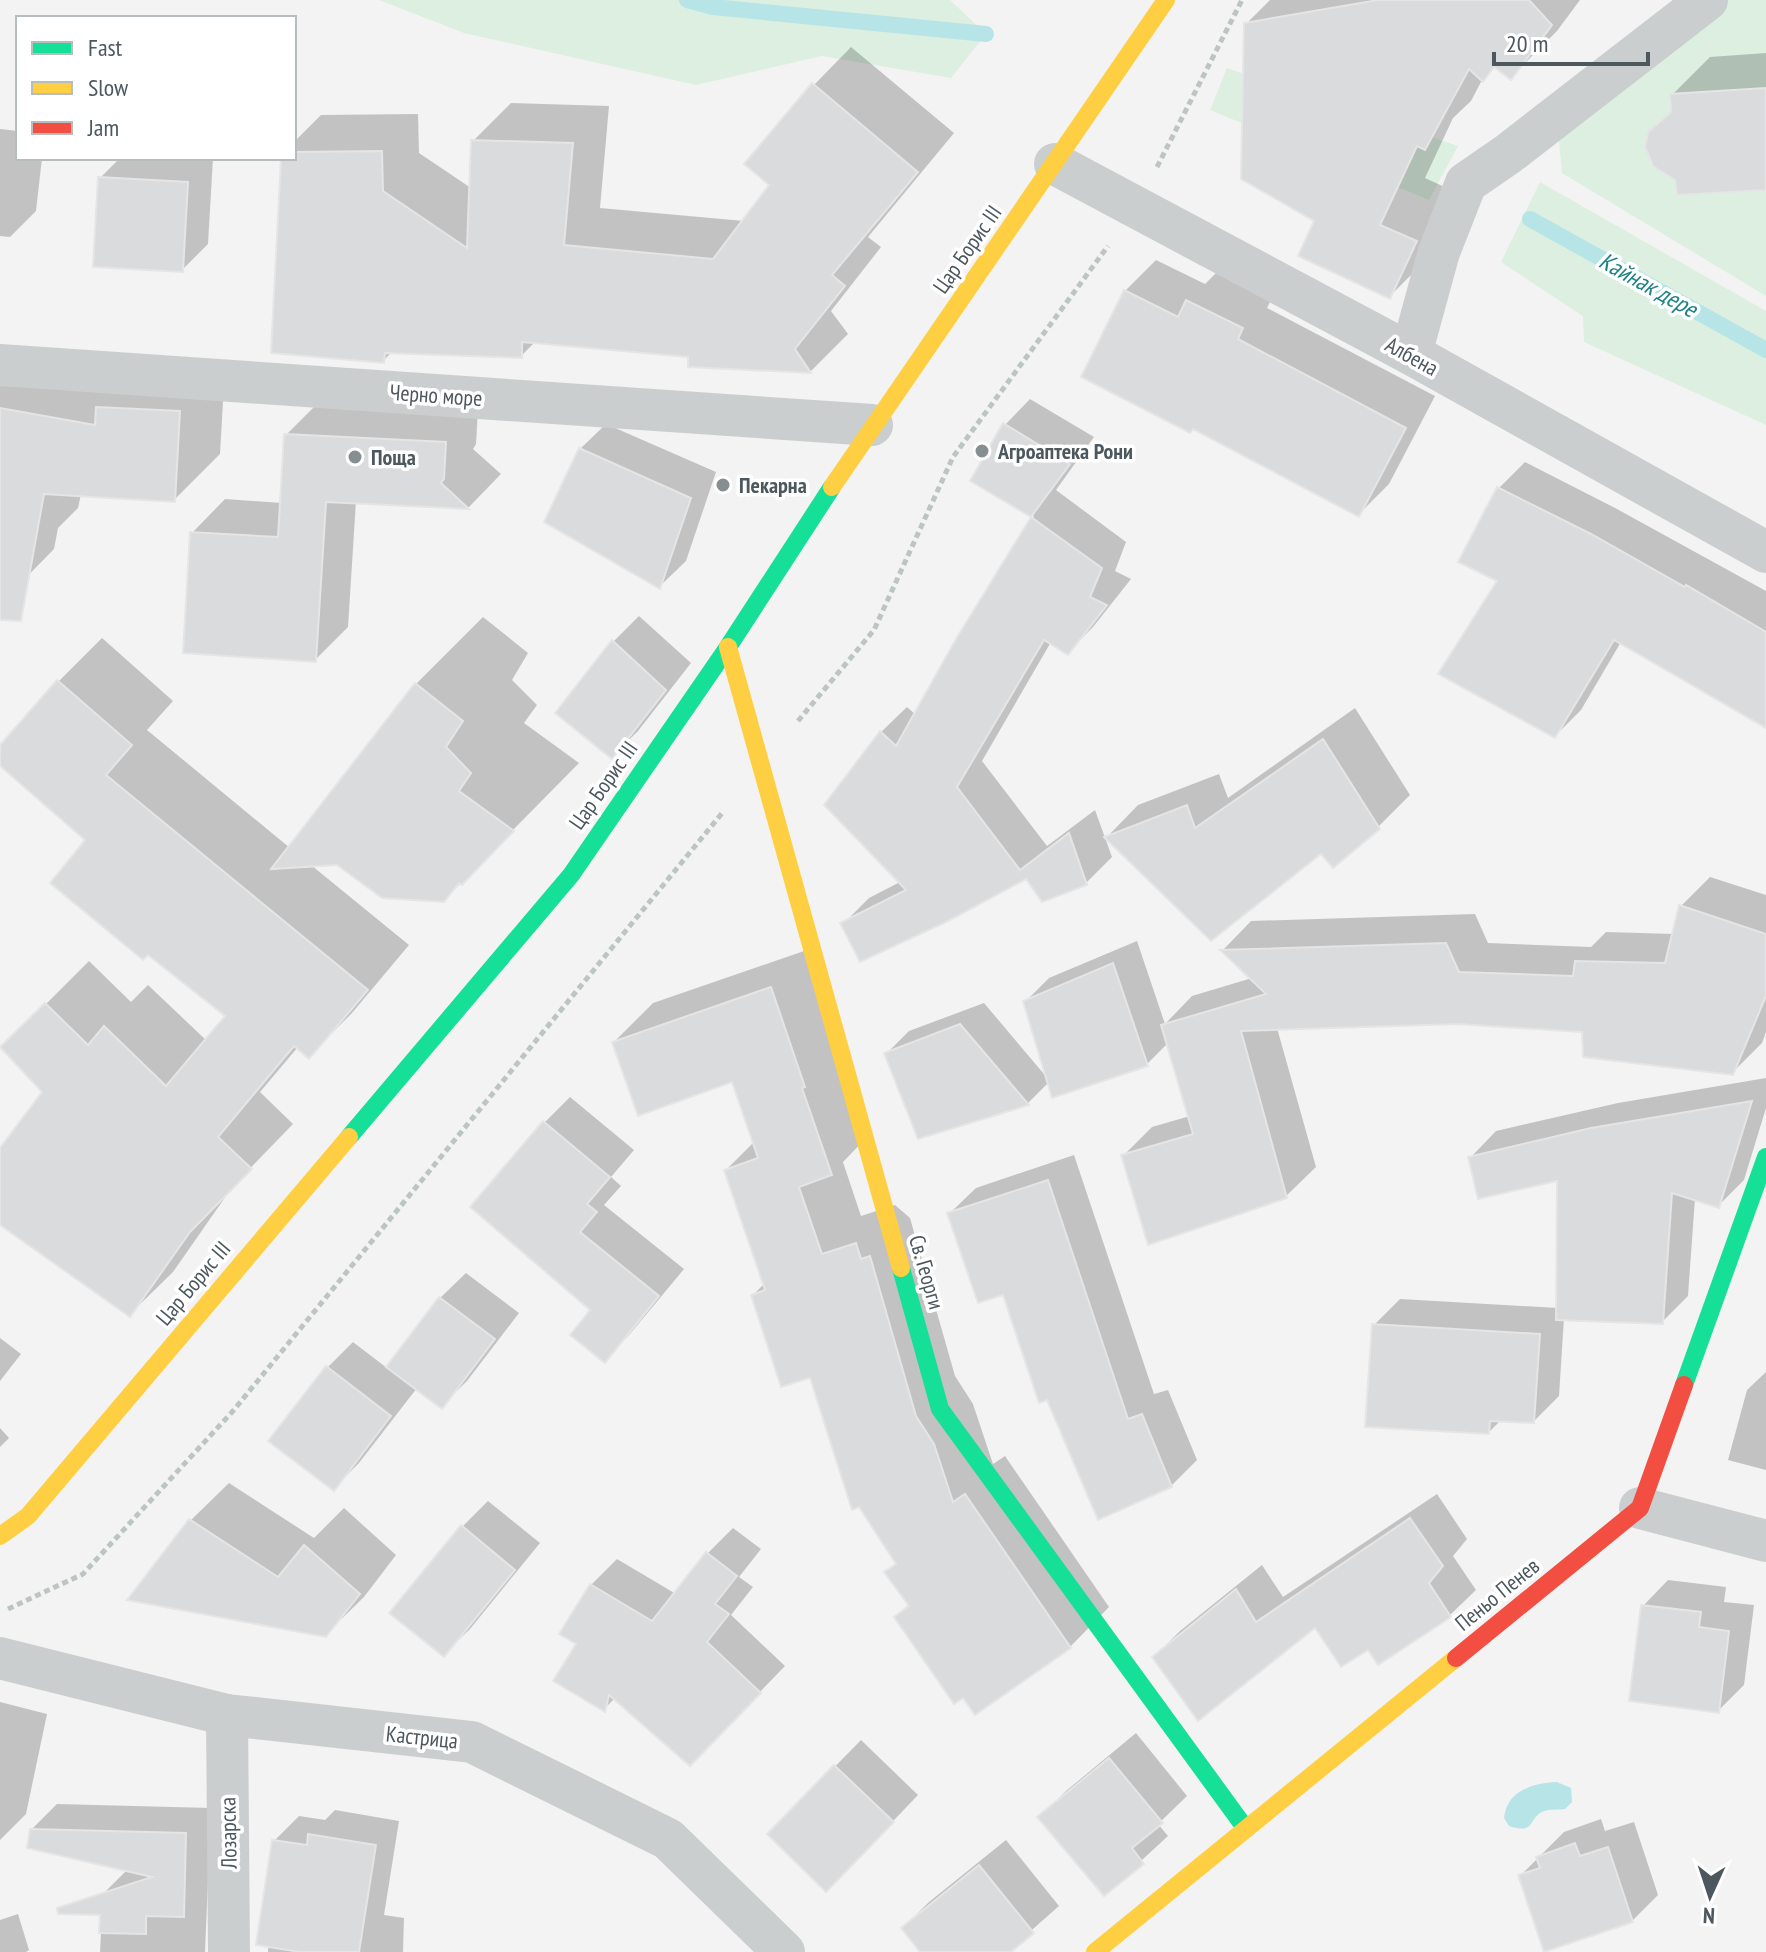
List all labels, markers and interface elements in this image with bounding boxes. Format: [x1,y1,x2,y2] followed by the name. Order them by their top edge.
[16,16,296,160] legend
[1494,16,1648,66] scale bar
[1506,28,1548,59] text: 20 m
[88,32,123,63] text: Fast
[88,72,129,103] text: Slow
[87,112,119,143] text: Jam
[926,199,1008,299] street label: Цар Борис III
[1594,245,1704,325] water label: Кайнак дере
[1381,330,1443,382] street label: Албена
[389,378,483,412] street label: Черно море
[997,437,1133,465] place label: Агроаптека Рони
[973,442,991,460] marker: Агроаптека Рони
[371,443,416,471] place label: Поща
[346,448,364,466] marker: Поща
[739,471,807,499] place label: Пекарна
[714,476,732,494] marker: Пекарна
[562,735,644,835] street label: Цар Борис III
[903,1232,951,1312] street label: Св. Георги
[150,1235,236,1331] street label: Цар Борис III
[1449,1551,1545,1637] street label: Пеньо Пенев
[385,1719,459,1755] street label: Кастрица
[213,1797,243,1870] street label: Лозарска
[1670,1856,1750,1936] north arrow
[1702,1902,1716,1930] text: N

